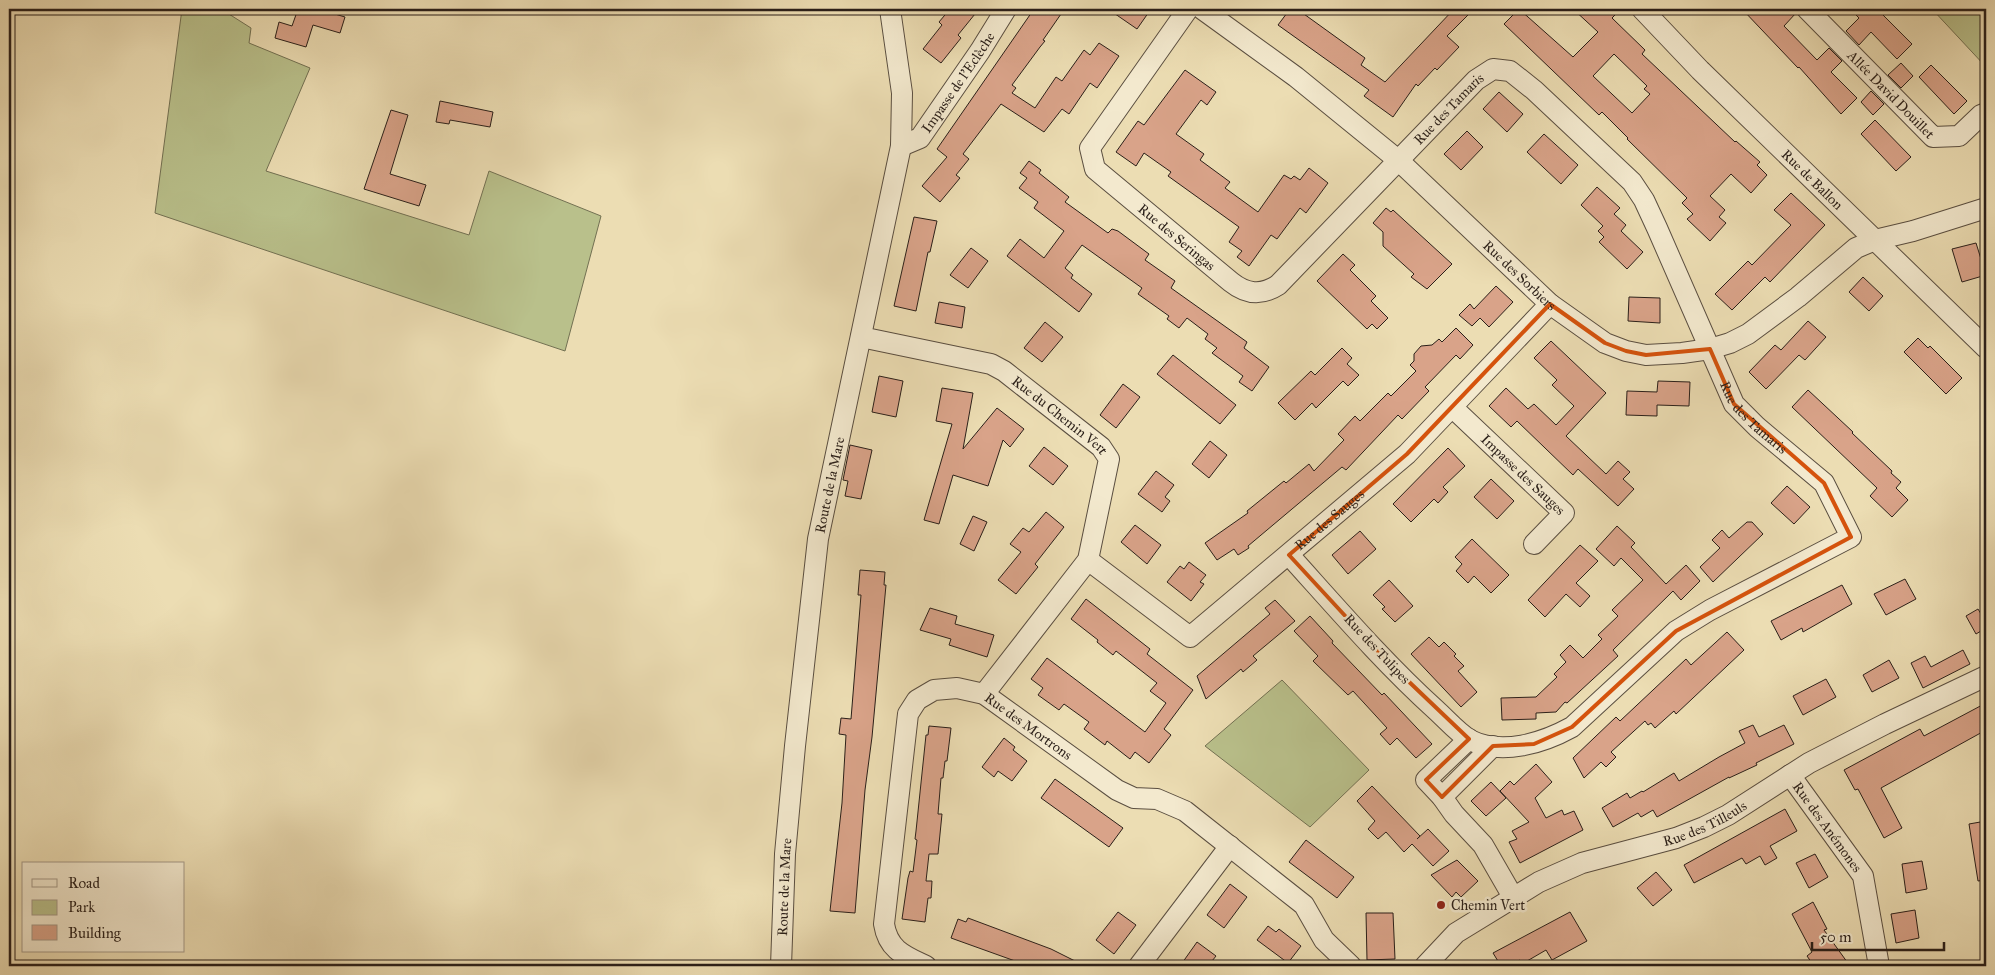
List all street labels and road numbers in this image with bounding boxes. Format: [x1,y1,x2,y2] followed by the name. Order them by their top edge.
[918,29,998,136] street label: Impasse de l'Eclèche
[1843,46,1938,142] street label: Allée David Douillet
[1410,69,1487,148] street label: Rue des Tamaris
[1778,146,1847,213] street label: Rue de Ballon
[1135,200,1219,274] street label: Rue des Seringas
[1480,237,1559,314] street label: Rue des Sorbiers
[1009,372,1112,458] street label: Rue du Chemin Vert
[1716,378,1791,457] street label: Rue des Tamaris
[1477,430,1569,518] street label: Impasse des Sauges
[811,435,848,535] street label: Route de la Mare
[1291,485,1368,554] street label: Rue des Sauges
[1340,610,1414,688] street label: Rue des Tulipes
[981,689,1075,763] street label: Rue des Mortrons
[1789,778,1866,875] street label: Rue des Anémones
[1661,797,1750,850] street label: Rue des Tilleuls
[774,837,795,936] street label: Route de la Mare

